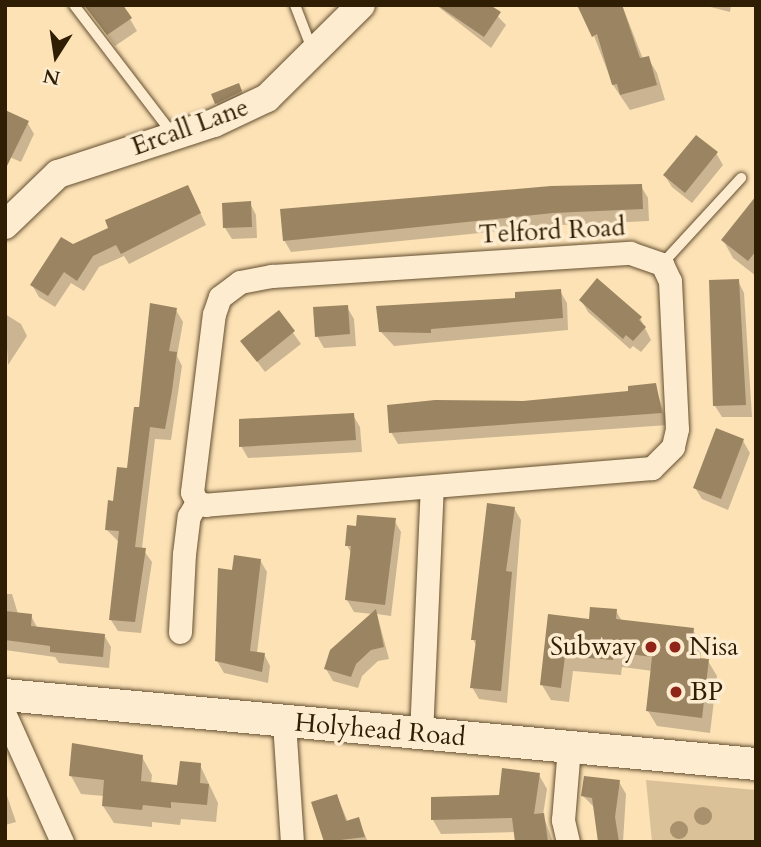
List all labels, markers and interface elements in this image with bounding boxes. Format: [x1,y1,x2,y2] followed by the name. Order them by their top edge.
[21,21,91,91] north arrow
[41,62,62,91] text: N
[127,91,253,163] street label: Ercall Lane
[478,212,626,250] street label: Telford Road
[550,631,637,663] place label: Subway
[689,631,738,663] place label: Nisa
[643,639,659,655] marker: Subway
[667,639,683,655] marker: Nisa
[690,676,723,708] place label: BP
[668,684,684,700] marker: BP
[293,707,467,753] street label: Holyhead Road

